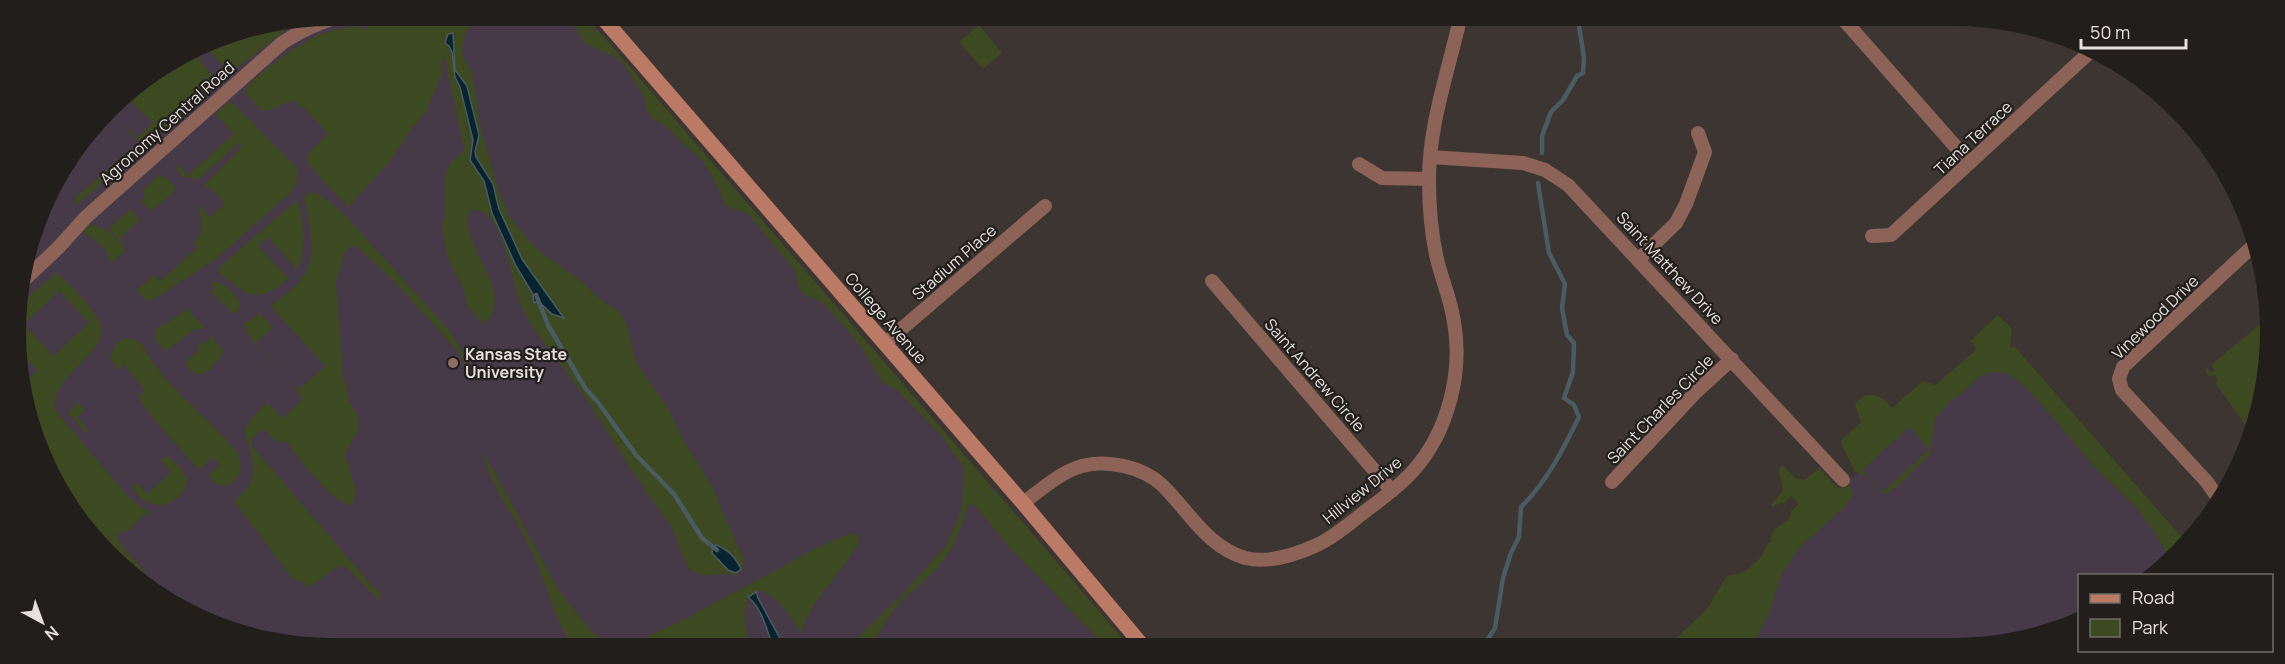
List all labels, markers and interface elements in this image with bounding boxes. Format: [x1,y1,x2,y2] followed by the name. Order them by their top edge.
[2081,12,2186,50] scale bar
[2090,20,2130,44] text: 50 m
[95,57,239,189] street label: Agronomy Central Road
[1929,96,2017,180] street label: Tiana Terrace
[1612,207,1728,329] street label: Saint Matthew Drive
[907,219,1001,305] street label: Stadium Place
[840,268,932,368] street label: College Avenue
[2107,270,2203,364] street label: Vinewood Drive
[1260,314,1370,436] street label: Saint Andrew Circle
[465,343,567,383] place label: Kansas State University
[1602,349,1718,469] street label: Saint Charles Circle
[446,356,460,370] marker: Kansas State University
[1318,451,1406,529] street label: Hillview Drive
[2078,574,2273,652] legend
[2132,585,2175,609] text: Road
[12,592,72,652] north arrow
[2132,615,2169,639] text: Park
[40,621,63,645] text: N

